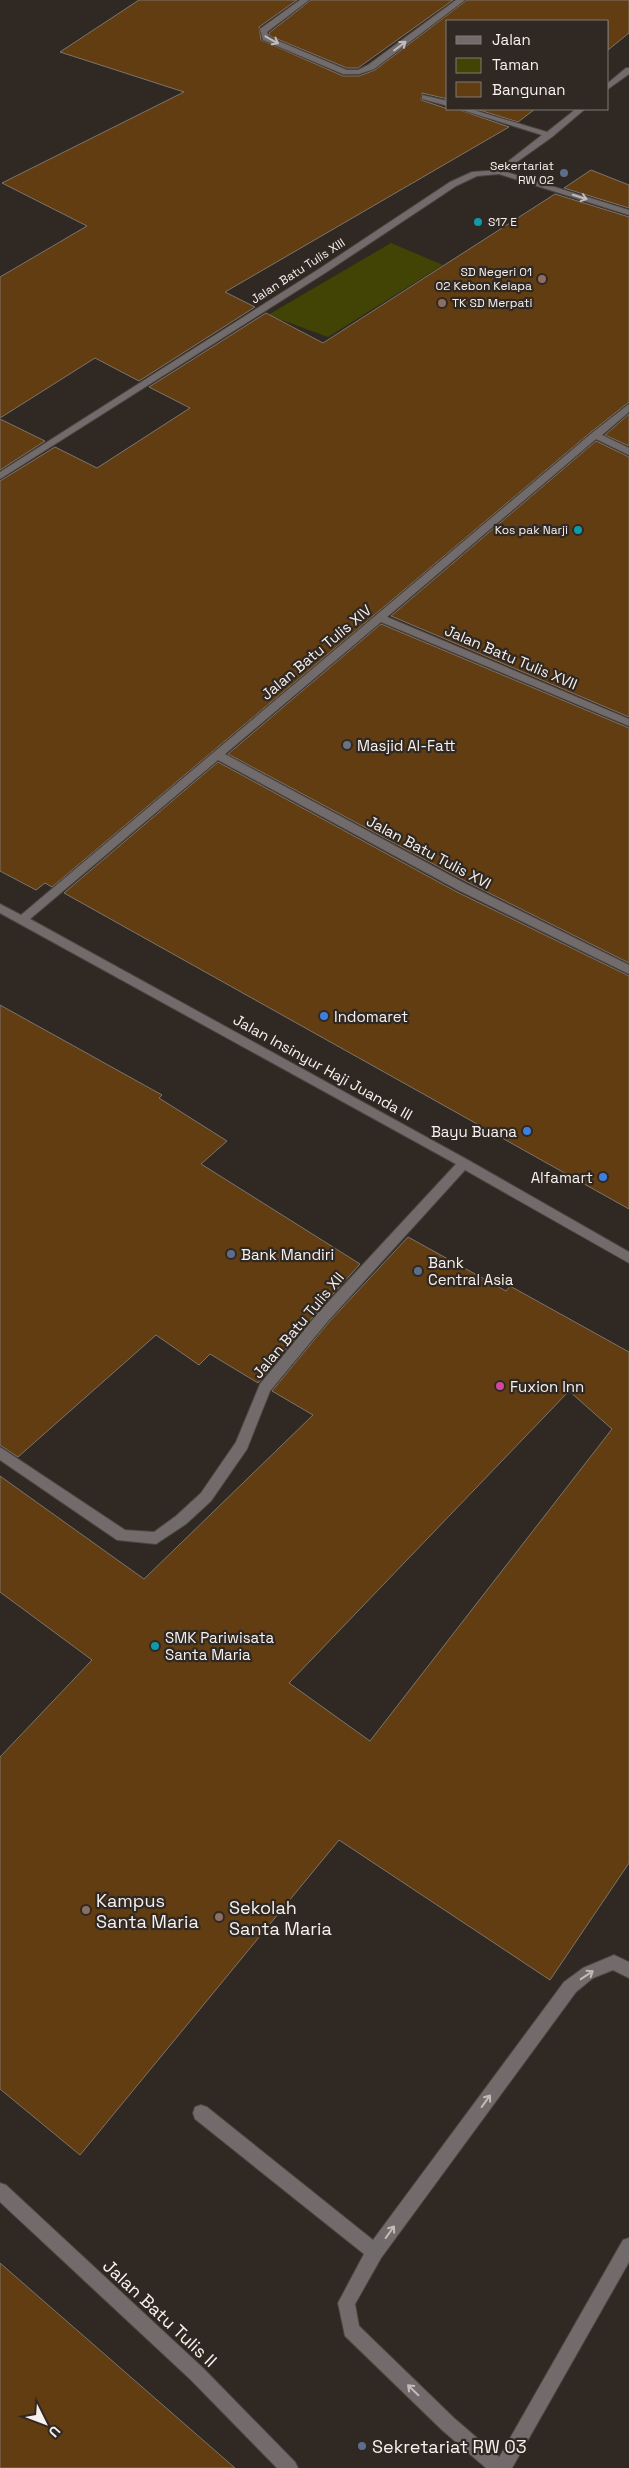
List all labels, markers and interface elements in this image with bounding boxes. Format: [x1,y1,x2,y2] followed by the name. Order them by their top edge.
[446,20,609,110] legend
[492,30,531,49] text: Jalan
[265,35,280,45] one-way arrow
[393,40,406,51] one-way arrow
[492,55,539,74] text: Taman
[492,80,566,99] text: Bangunan
[490,158,554,188] place label: Sekertariat RW 02
[558,167,570,179] marker: Sekertariat RW 02
[572,193,588,203] one-way arrow
[488,214,517,230] place label: S17 E
[472,216,484,228] marker: S17 E
[248,235,348,307] street label: Jalan Batu Tulis XIII
[436,264,532,294] place label: SD Negeri 01 02 Kebon Kelapa
[536,273,548,285] marker: SD Negeri 01 02 Kebon Kelapa
[452,295,533,311] place label: TK SD Merpati
[436,297,448,309] marker: TK SD Merpati
[495,522,568,538] place label: Kos pak Narji
[572,524,584,536] marker: Kos pak Narji
[257,600,375,704] street label: Jalan Batu Tulis XIV
[442,620,580,694] street label: Jalan Batu Tulis XVII
[357,736,456,755] place label: Masjid Al-Fatt
[341,739,353,751] marker: Masjid Al-Fatt
[363,811,495,893] street label: Jalan Batu Tulis XVI
[334,1007,408,1026] place label: Indomaret
[230,1010,416,1124] street label: Jalan Insinyur Haji Juanda III
[318,1010,330,1022] marker: Indomaret
[431,1122,517,1141] place label: Bayu Buana
[521,1125,533,1137] marker: Bayu Buana
[531,1168,593,1187] place label: Alfamart
[597,1171,609,1183] marker: Alfamart
[241,1245,334,1264] place label: Bank Mandiri
[225,1248,237,1260] marker: Bank Mandiri
[428,1253,514,1289] place label: Bank Central Asia
[412,1265,424,1277] marker: Bank Central Asia
[248,1268,348,1382] street label: Jalan Batu Tulis XII
[510,1377,584,1396] place label: Fuxion Inn
[494,1380,506,1392] marker: Fuxion Inn
[165,1628,275,1664] place label: SMK Pariwisata Santa Maria
[149,1640,161,1652] marker: SMK Pariwisata Santa Maria
[96,1889,199,1933] place label: Kampus Santa Maria
[229,1896,332,1940] place label: Sekolah Santa Maria
[80,1904,92,1916] marker: Kampus Santa Maria
[213,1911,225,1923] marker: Sekolah Santa Maria
[580,1969,594,1980] one-way arrow
[481,2095,492,2108] one-way arrow
[385,2225,395,2239] one-way arrow
[98,2254,222,2372] street label: Jalan Batu Tulis II
[407,2384,420,2396] one-way arrow
[20,2398,70,2448] north arrow
[45,2422,65,2441] text: U
[372,2435,527,2458] place label: Sekretariat RW 03
[356,2440,368,2452] marker: Sekretariat RW 03

